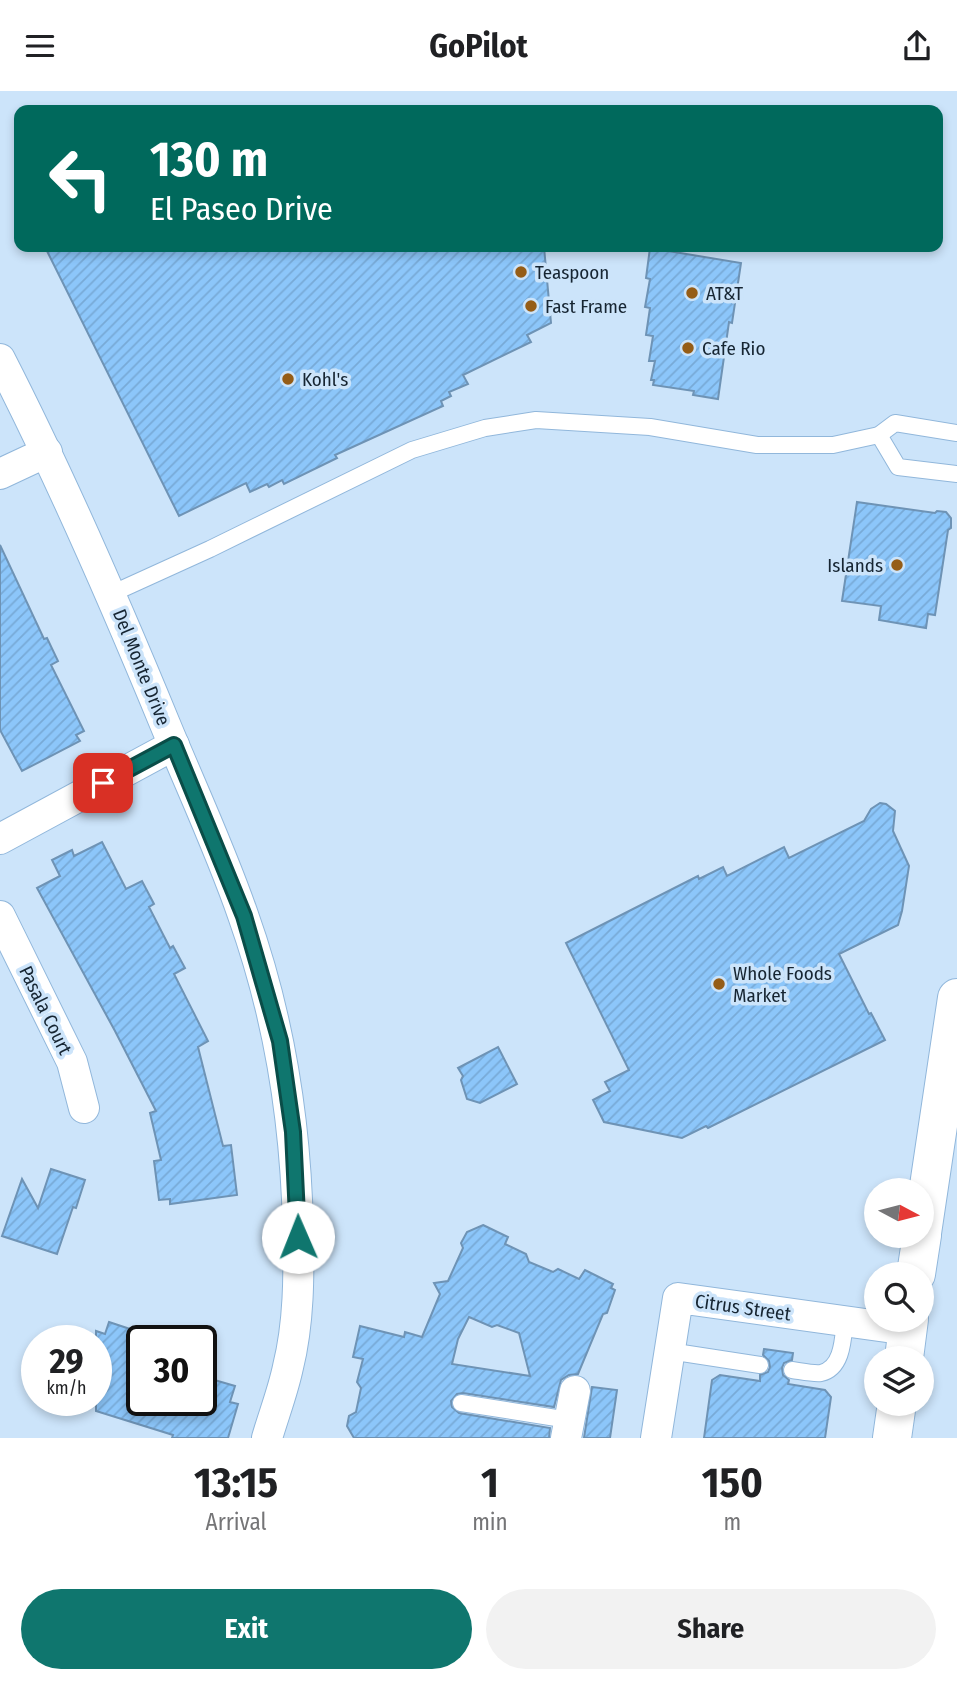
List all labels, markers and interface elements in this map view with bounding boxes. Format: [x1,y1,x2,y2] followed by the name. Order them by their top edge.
[21,27,59,65] icon: menu
[429,27,528,65] text: GoPilot
[898,27,936,65] icon: share
[150,130,268,189] text: 130 m
[35,133,126,224] icon: left
[150,190,333,228] text: El Paseo Drive
[535,261,609,284] place label: Teaspoon
[513,264,529,280] marker: Teaspoon
[706,282,743,305] place label: AT&T
[684,285,700,301] marker: AT&T
[545,295,627,318] place label: Fast Frame
[523,298,539,314] marker: Fast Frame
[702,337,765,360] place label: Cafe Rio
[680,340,696,356] marker: Cafe Rio
[302,368,348,391] place label: Kohl's
[280,371,296,387] marker: Kohl's
[827,554,883,577] place label: Islands
[889,557,905,573] marker: Islands
[108,606,175,729] street label: Del Monte Drive
[73,753,133,813] pin
[84,764,122,802] icon: arrive
[14,962,77,1059] street label: Pasala Court
[733,962,832,1007] place label: Whole Foods Market
[711,976,727,992] marker: Whole Foods Market
[864,1178,934,1248] north arrow
[864,1178,934,1416] map controls
[261,1200,335,1274] position arrow
[864,1262,934,1332] button: search
[694,1289,793,1326] street label: Citrus Street
[126,1325,217,1416] speed limit sign: 30
[49,1340,84,1382] text: 29
[864,1346,934,1416] button: layers
[46,1377,87,1399] text: km/h
[194,1458,278,1508] text: 13:15
[481,1458,499,1508] text: 1
[702,1458,763,1508] text: 150
[206,1508,267,1536] text: Arrival
[472,1508,508,1536] text: min
[724,1508,741,1536] text: m
[21,1589,472,1669] button: Exit
[486,1589,936,1669] button: Share

